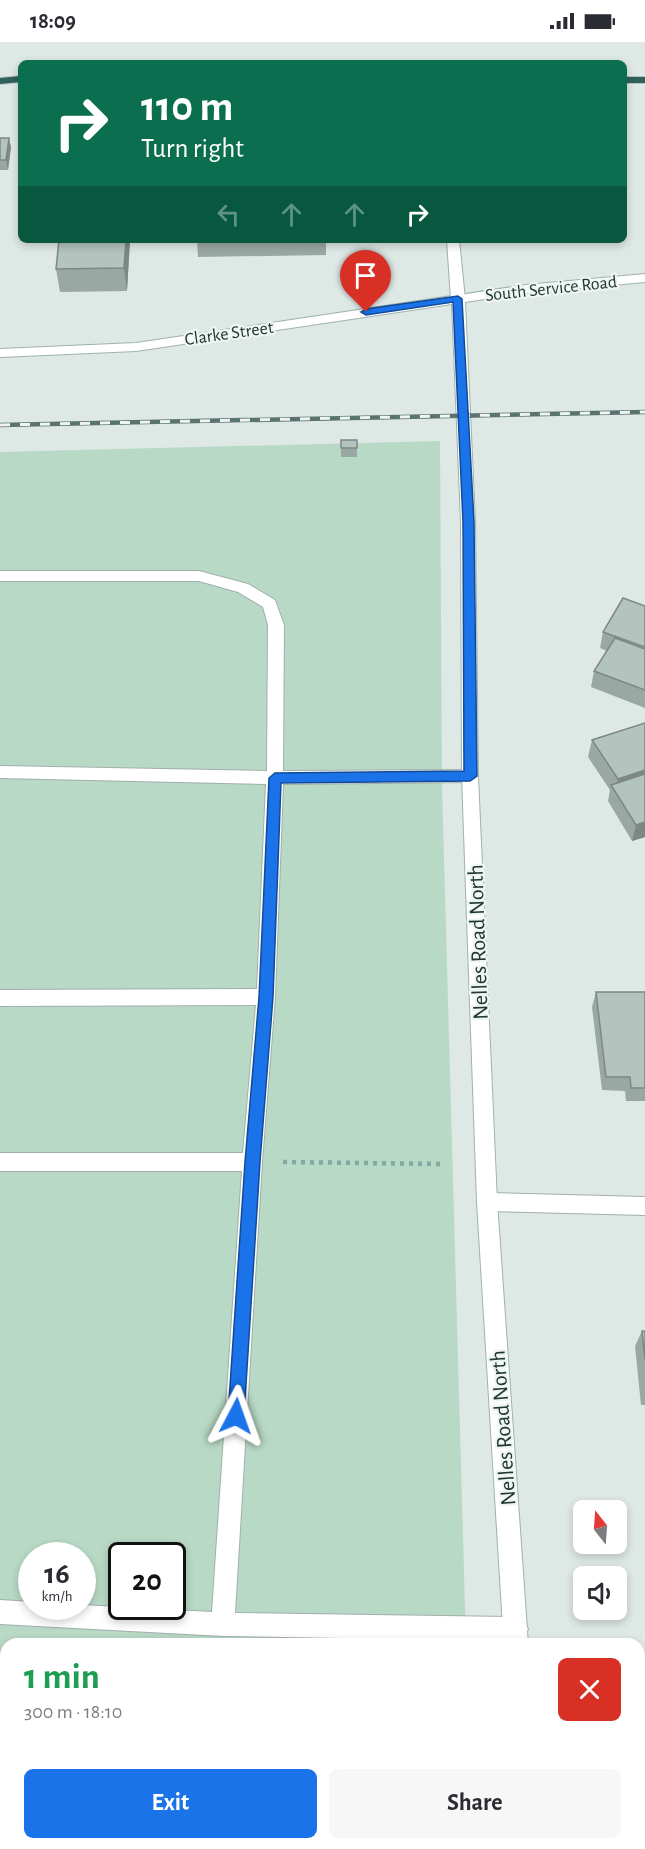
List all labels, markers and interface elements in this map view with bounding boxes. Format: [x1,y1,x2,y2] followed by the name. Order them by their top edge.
[30,10,76,32] text: 18:09
[42,84,120,162] icon: right
[141,86,233,128] text: 110 m
[141,135,244,162] text: Turn right
[212,198,245,231] icon: left
[275,198,308,231] icon: ahead
[338,198,371,231] icon: ahead
[401,198,434,231] icon: right
[340,250,391,312] pin
[349,259,382,292] icon: arrive
[484,273,618,305] street label: South Service Road
[184,319,275,349] street label: Clarke Street
[464,864,492,1020] street label: Nelles Road North
[487,1350,519,1506] street label: Nelles Road North
[204,1384,268,1448] position arrow
[573,1500,627,1554] north arrow
[573,1500,627,1620] map controls
[108,1542,186,1620] speed limit sign: 20
[44,1559,70,1589] text: 16
[573,1566,627,1620] button: sound
[42,1589,72,1604] text: km/h
[558,1658,621,1721] button: close
[24,1659,100,1695] text: 1 min
[24,1702,122,1722] text: 300 m · 18:10
[24,1769,317,1838] button: Exit
[329,1769,621,1838] button: Share

